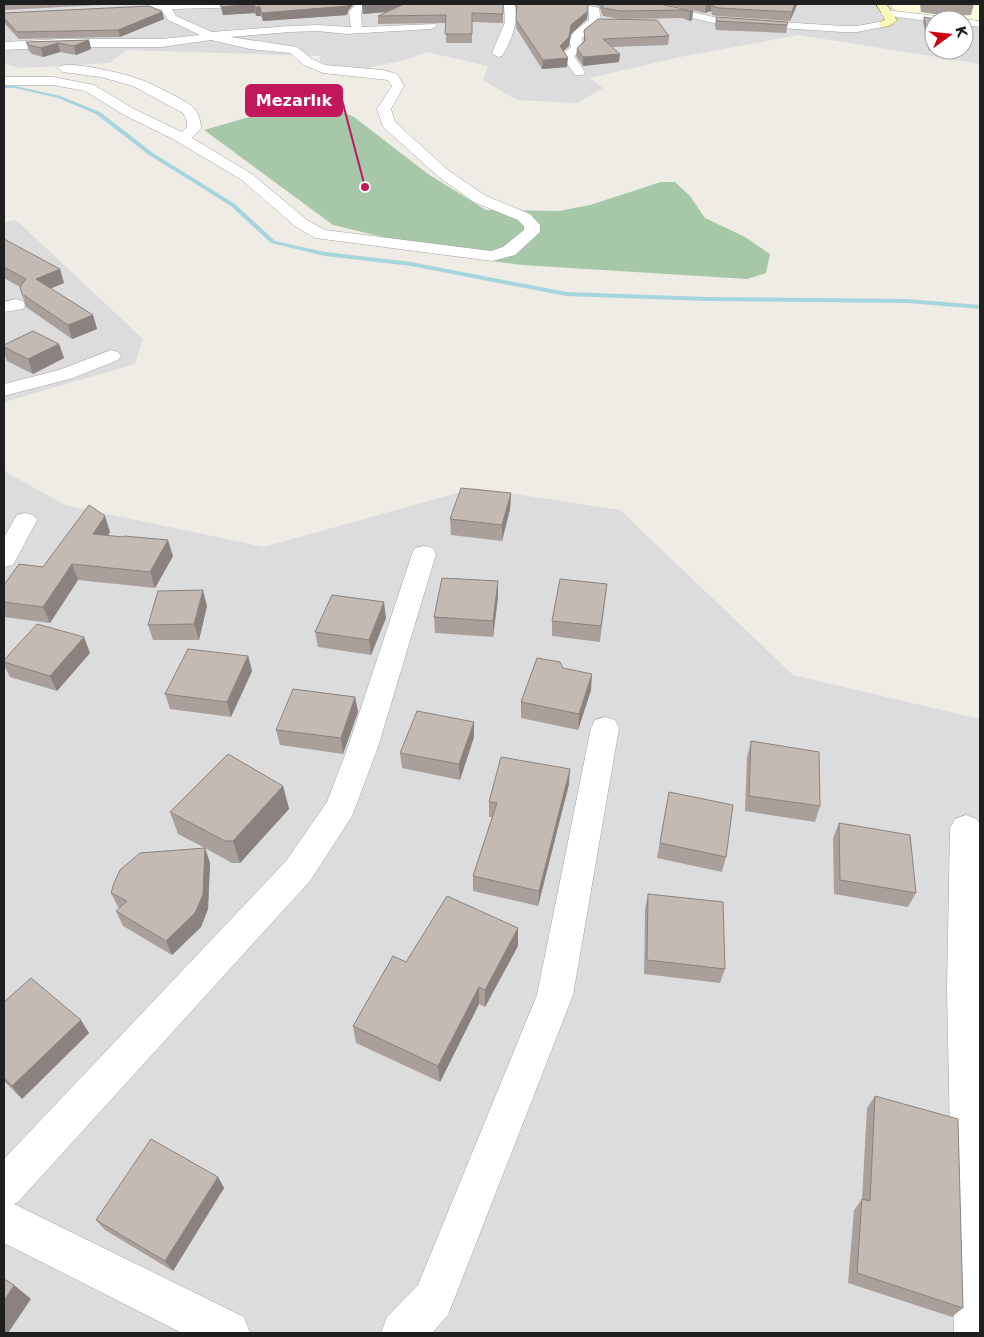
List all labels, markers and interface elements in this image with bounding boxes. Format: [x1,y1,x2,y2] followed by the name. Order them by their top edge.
[924,10,974,60] north arrow
[952,24,971,40] text: K
[246,85,342,116] callout: Mezarlık
[256,91,333,110] text: Mezarlık

